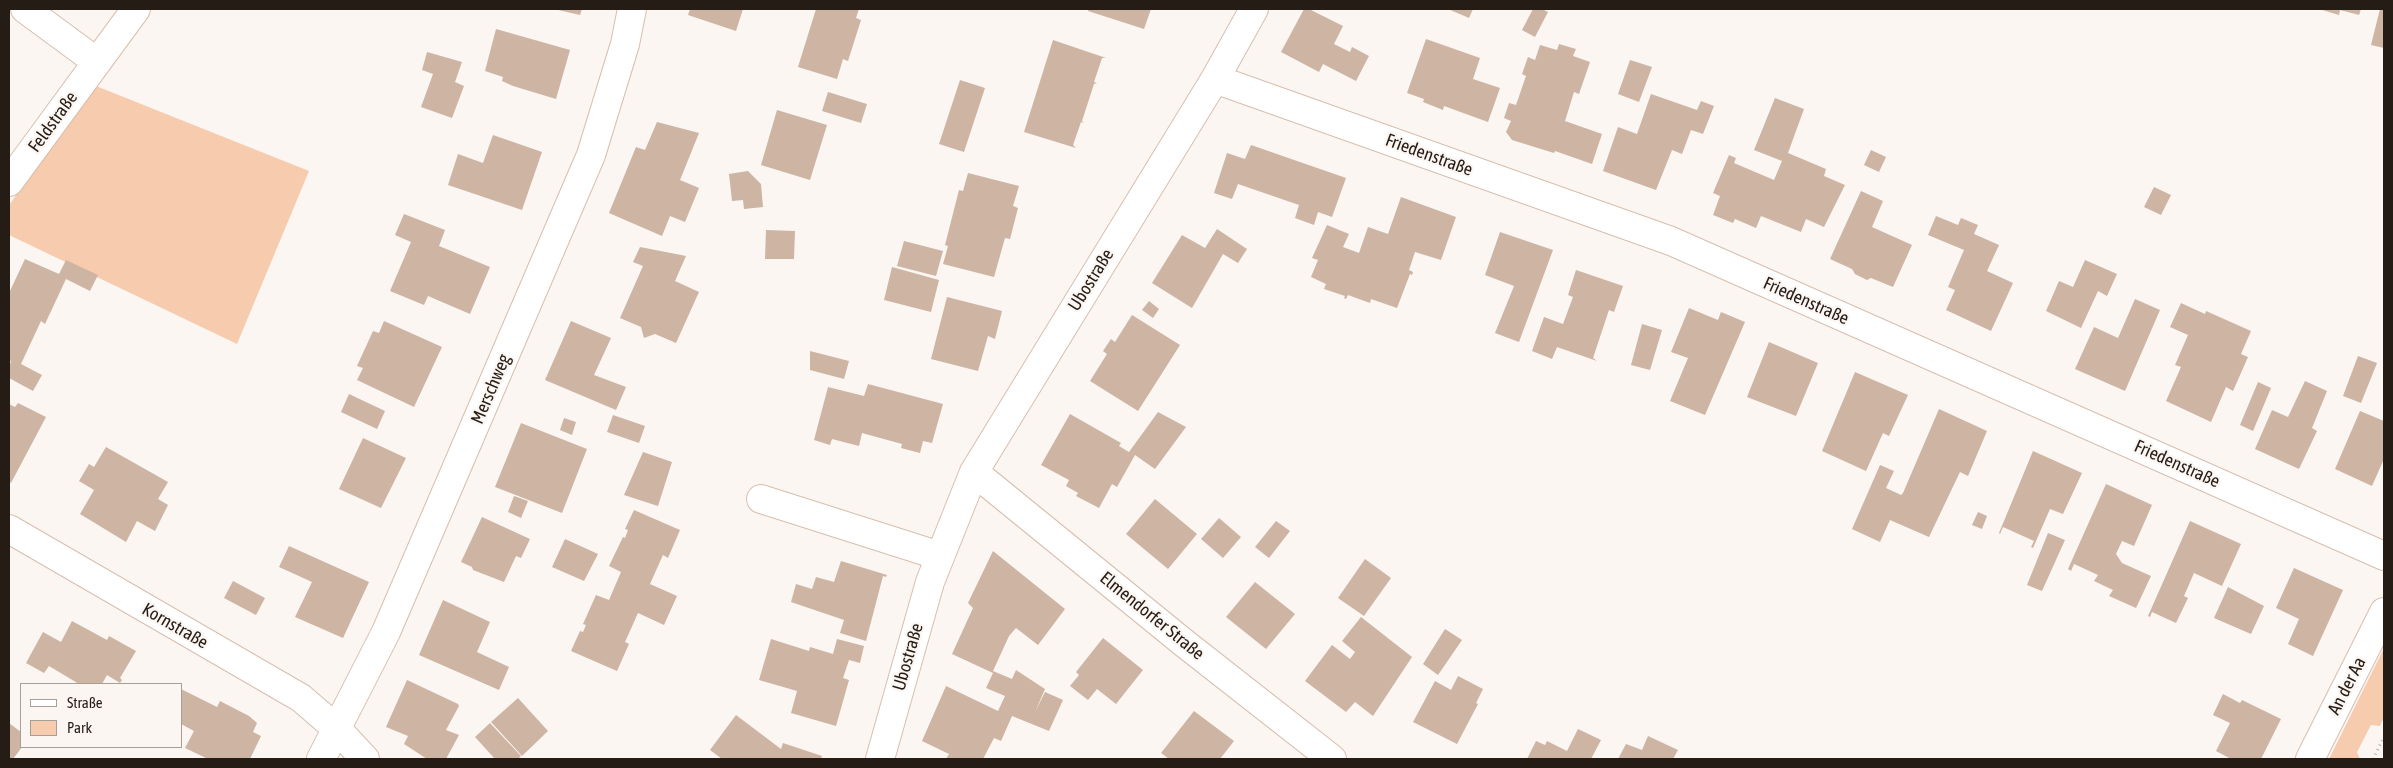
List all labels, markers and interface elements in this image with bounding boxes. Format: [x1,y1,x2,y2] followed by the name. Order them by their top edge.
[24,87,82,157] street label: Feldstraße
[1382,129,1476,181] street label: Friedenstraße
[1064,245,1118,315] street label: Ubostraße
[1760,273,1852,329] street label: Friedenstraße
[467,351,515,427] street label: Merschweg
[2131,436,2223,492] street label: Friedenstraße
[1095,567,1209,665] street label: Elmendorfer Straße
[138,599,212,653] street label: Kornstraße
[888,621,928,693] street label: Ubostraße
[2323,654,2371,718] street label: An der Aa
[20,683,182,748] legend
[67,694,103,711] text: Straße
[67,719,92,736] text: Park

